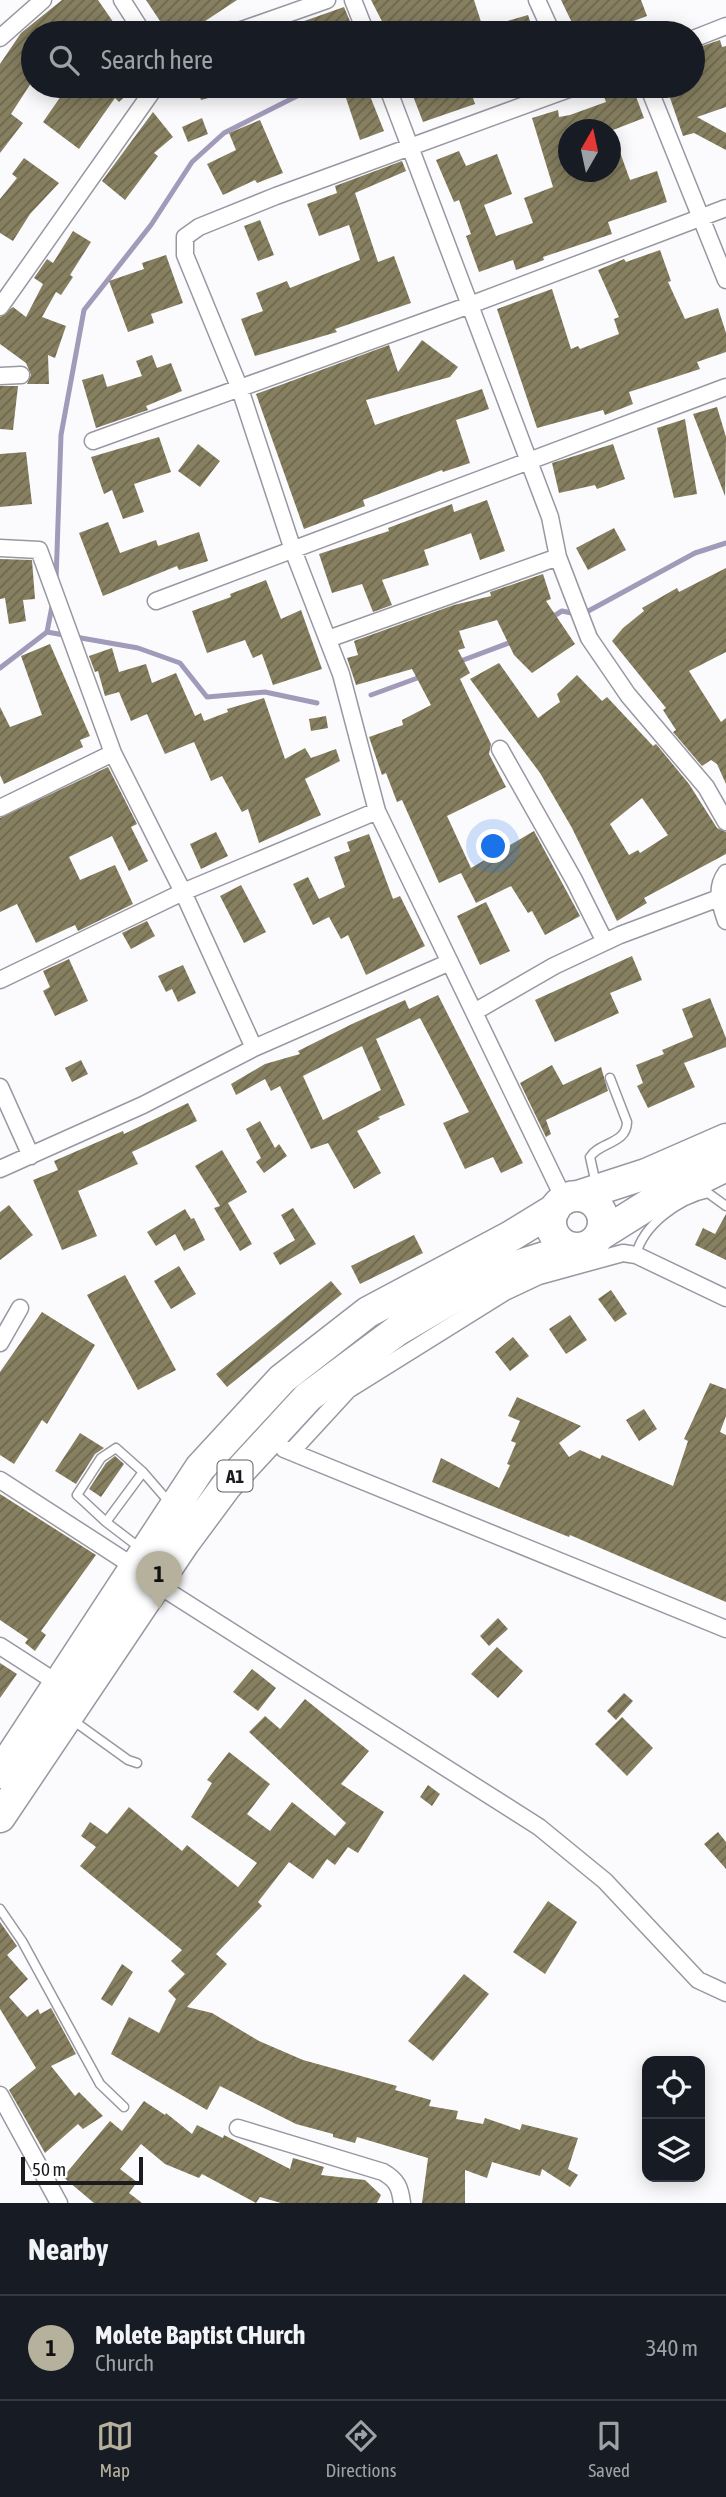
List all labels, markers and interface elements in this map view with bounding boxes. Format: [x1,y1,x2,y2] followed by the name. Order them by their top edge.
[21,21,705,98] search box
[45,41,83,79] icon: search
[101,45,213,75] text: Search here
[558,119,621,182] north arrow
[476,829,510,863] your location
[218,1460,252,1492] road number: A1
[136,1551,182,1609] pin: 1
[642,2056,705,2182] map controls
[642,2056,705,2119] button: locate
[642,2119,705,2182] button: layers
[21,2154,144,2186] scale bar
[32,2158,66,2180] text: 50 m
[28,2232,108,2266] text: Nearby
[95,2320,305,2350] text: Molete Baptist CHurch
[46,2335,56,2361] text: 1
[646,2335,698,2361] text: 340 m
[95,2350,154,2376] text: Church
[96,2417,134,2481] tab: Map
[326,2417,396,2481] tab: Directions
[588,2417,630,2481] tab: Saved

